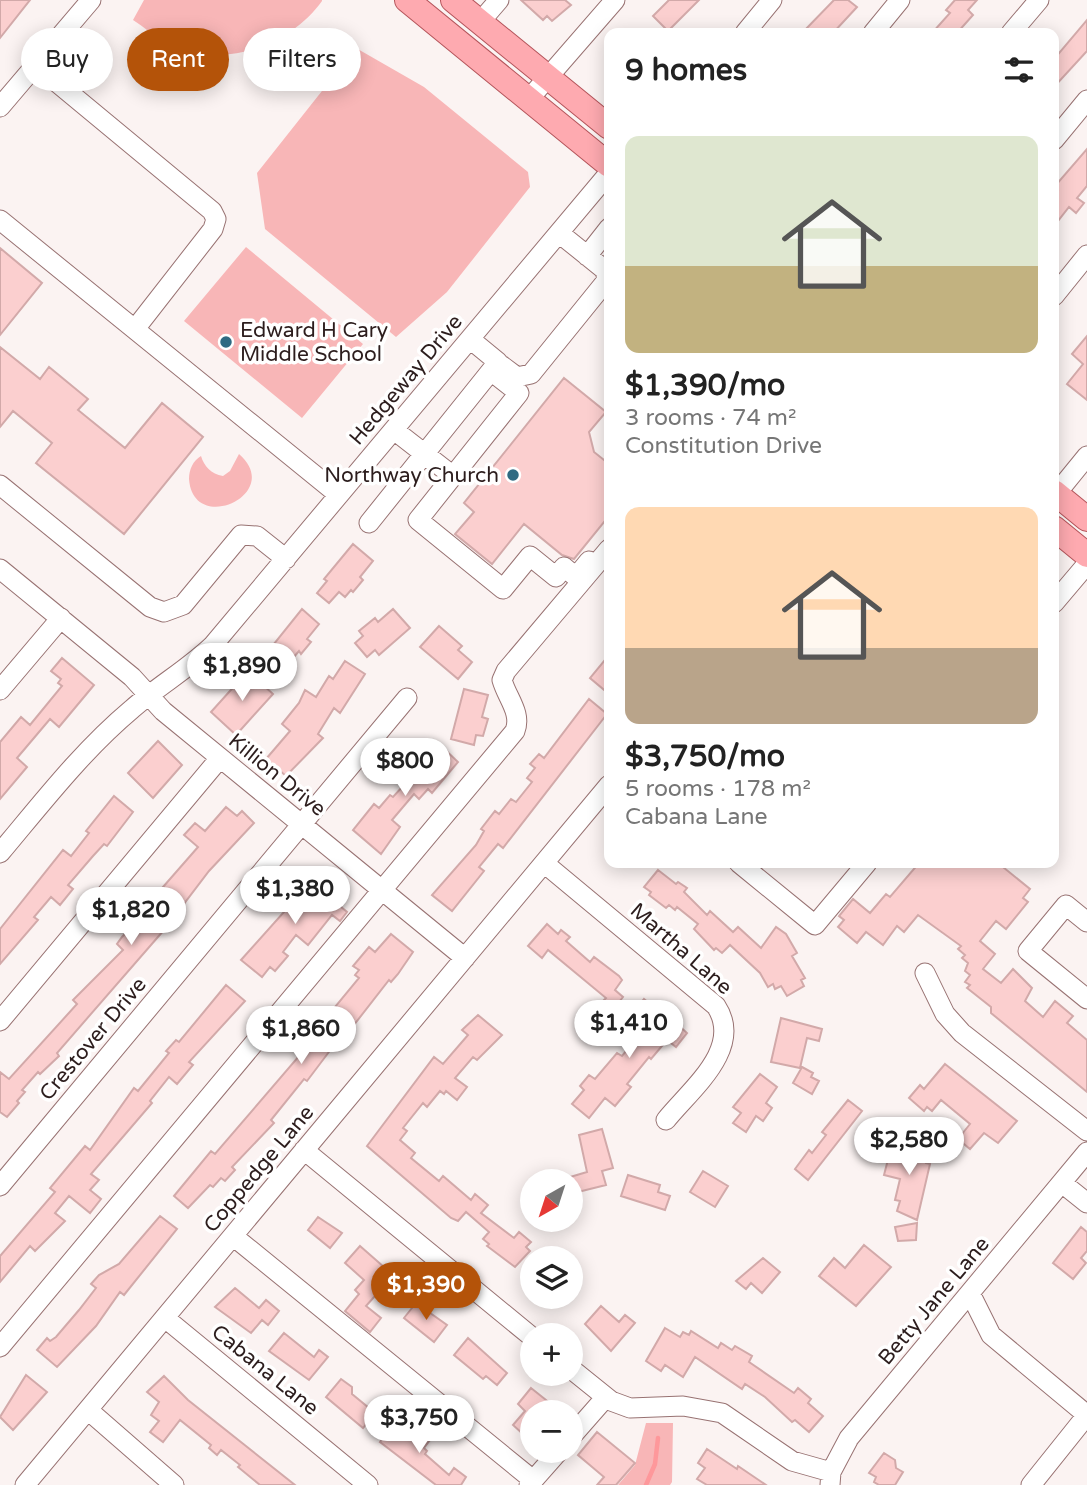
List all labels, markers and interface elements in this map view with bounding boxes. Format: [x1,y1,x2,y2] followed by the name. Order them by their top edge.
[21,28,113,91] chip: Buy
[127,28,229,91] chip: Rent
[243,28,361,91] chip: Filters
[1000,51,1038,89] icon: filters
[625,52,747,89] text: 9 homes
[769,181,895,307] icon: home
[344,310,468,450] street label: Hedgeway Drive
[240,318,388,367] place label: Edward H Cary Middle School
[218,334,234,350] marker: Edward H Cary Middle School
[625,367,785,404] text: $1,390/mo
[625,404,796,432] text: 3 rooms · 74 m²
[625,432,822,460] text: Constitution Drive
[324,463,499,488] place label: Northway Church
[505,467,521,483] marker: Northway Church
[769,552,895,678] icon: home
[185,644,299,703] pin: $1,890
[203,652,281,680] text: $1,890
[223,728,331,822] street label: Killion Drive
[364,738,446,798] pin: $800
[625,738,785,775] text: $3,750/mo
[376,747,434,775] text: $800
[625,775,811,803] text: 5 rooms · 178 m²
[625,803,767,831] text: Cabana Lane
[238,866,352,926] pin: $1,380
[256,875,334,903] text: $1,380
[74,888,188,947] pin: $1,820
[92,896,170,924] text: $1,820
[625,898,737,1000] street label: Martha Lane
[34,972,152,1106] street label: Crestover Drive
[572,1000,686,1060] pin: $1,410
[244,1006,358,1066] pin: $1,860
[590,1009,668,1037] text: $1,410
[262,1015,340,1043] text: $1,860
[199,1100,319,1237] street label: Coppedge Lane
[852,1118,966,1177] pin: $2,580
[870,1126,948,1154] text: $2,580
[520,1169,583,1232] north arrow
[520,1169,583,1463] map controls
[873,1232,995,1370] street label: Betty Jane Lane
[520,1246,583,1309] button: layers
[369,1262,483,1322] pin: $1,390
[387,1271,465,1299] text: $1,390
[207,1319,323,1421] street label: Cabana Lane
[520,1323,583,1386] button: +
[362,1396,476,1455] pin: $3,750
[520,1400,583,1463] button: −
[380,1404,458,1432] text: $3,750

